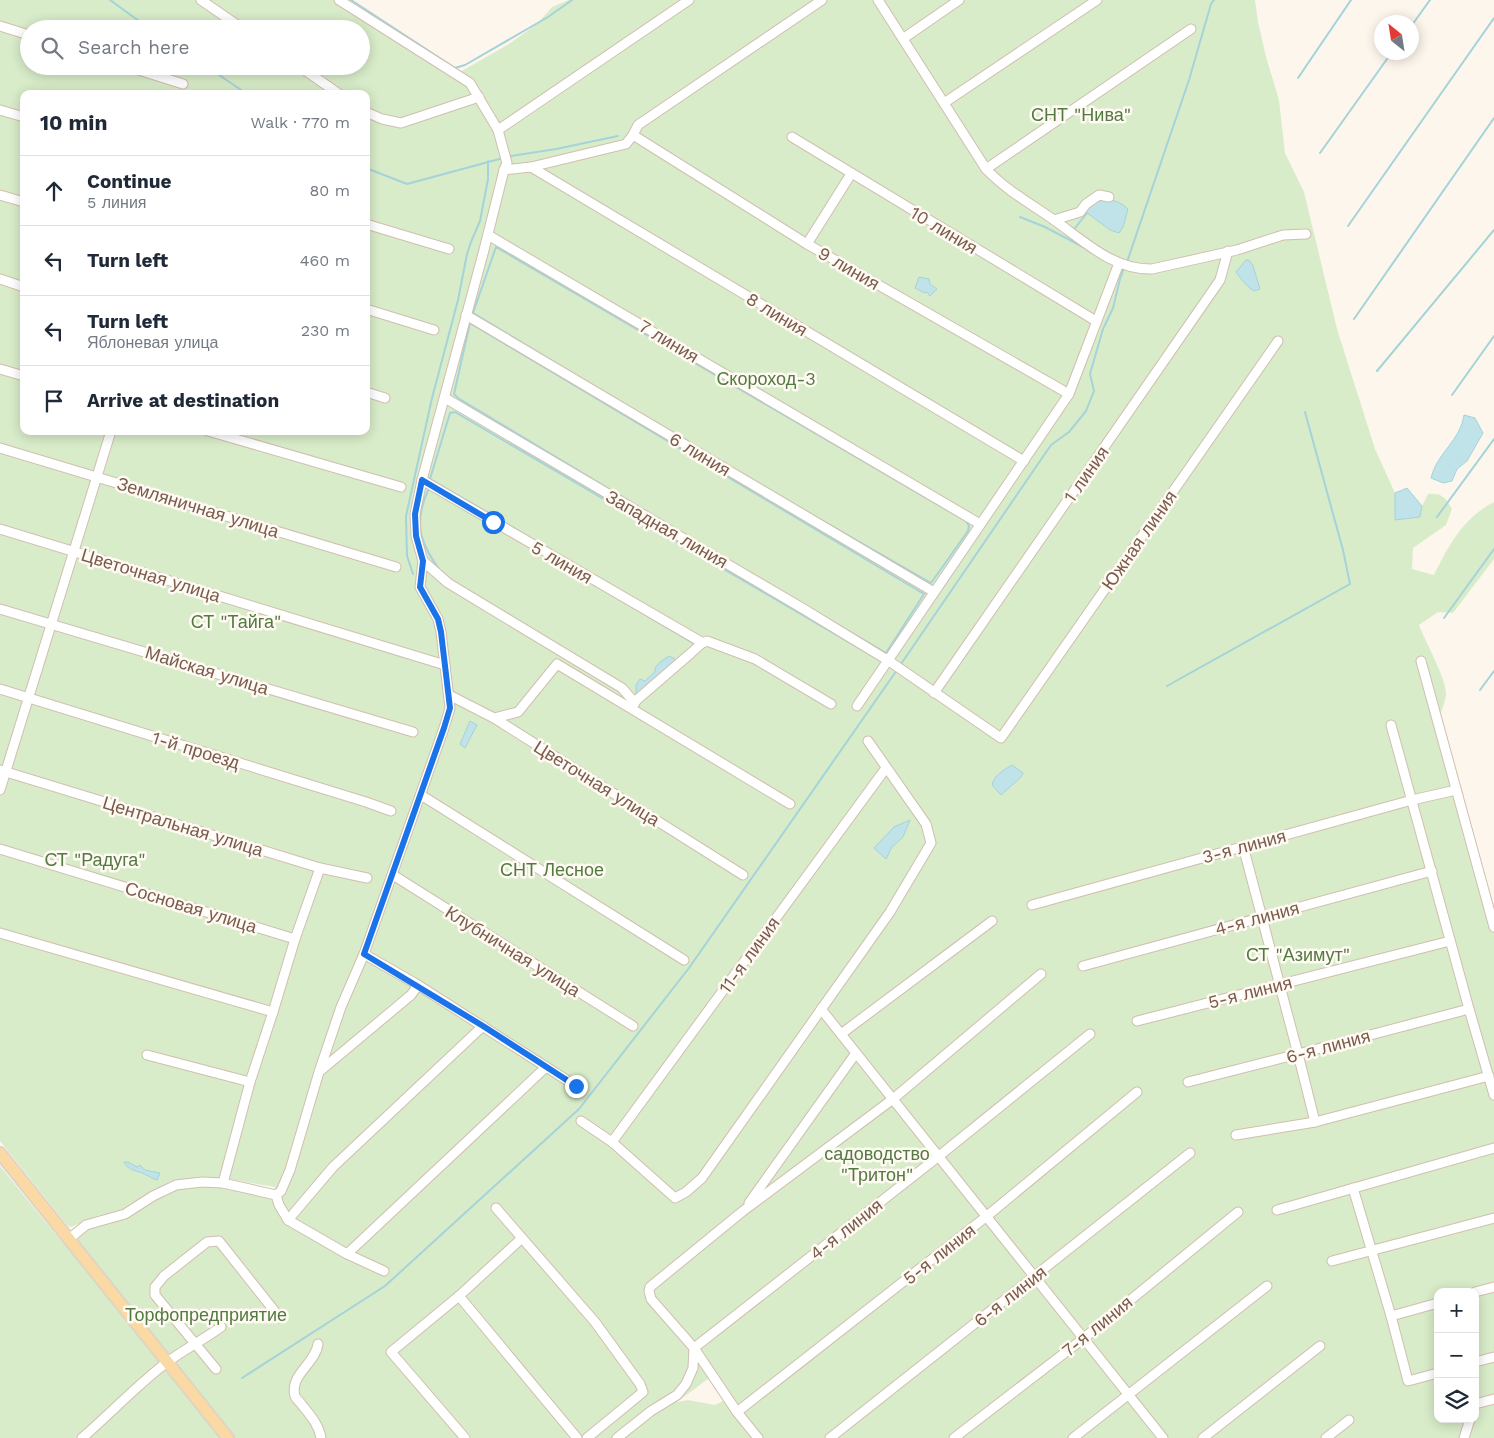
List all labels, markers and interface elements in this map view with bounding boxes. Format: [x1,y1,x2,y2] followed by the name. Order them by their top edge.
[1374,15,1419,60] north arrow
[20,20,370,75] search box
[38,34,66,62] icon: search
[78,36,189,59] text: Search here
[1031,104,1131,125] park label: СНТ "Нива"
[40,110,107,135] text: 10 min
[250,113,350,132] text: Walk · 770 m
[87,170,171,193] text: Continue
[40,177,68,205] icon: ahead
[309,181,350,200] text: 80 m
[87,193,146,212] text: 5 линия
[907,202,981,258] street label: 10 линия
[815,242,883,294] street label: 9 линия
[40,247,68,275] icon: left
[87,249,168,272] text: Turn left
[300,251,350,270] text: 460 m
[743,288,811,340] street label: 8 линия
[87,310,168,333] text: Turn left
[635,315,703,367] street label: 7 линия
[40,317,68,345] icon: left
[301,321,350,340] text: 230 m
[87,333,218,352] text: Яблоневая улица
[716,368,816,389] park label: Скороход-3
[40,387,68,415] icon: arrive
[87,389,279,412] text: Arrive at destination
[666,428,734,480] street label: 6 линия
[1059,442,1113,506] street label: 1 линия
[115,472,282,542] street label: Земляничная улица
[602,486,732,572] street label: Западная линия
[1097,486,1181,594] street label: Южная линия
[482,511,505,534] route start
[528,536,596,588] street label: 5 линия
[79,544,224,606] street label: Цветочная улица
[191,611,281,632] park label: СТ "Тайга"
[143,641,272,699] street label: Майская улица
[150,727,243,773] street label: 1-й проезд
[530,736,665,831] street label: Цветочная улица
[100,792,267,861] street label: Центральная улица
[1200,825,1288,867] street label: 3-я линия
[44,849,146,870] park label: СТ "Радуга"
[500,859,604,880] park label: СНТ Лесное
[123,877,260,937] street label: Сосновая улица
[1213,897,1301,939] street label: 4-я линия
[442,901,585,1002] street label: Клубничная улица
[714,913,784,997] street label: 11-я линия
[1246,944,1350,965] park label: СТ "Азимут"
[1206,971,1294,1013] street label: 5-я линия
[1284,1025,1372,1067] street label: 6-я линия
[565,1075,588,1098] route end
[824,1143,930,1185] park label: садоводство "Тритон"
[806,1194,886,1264] street label: 4-я линия
[899,1219,979,1289] street label: 5-я линия
[970,1261,1050,1331] street label: 6-я линия
[1434,1288,1479,1423] map controls
[1434,1288,1479,1333] button: +
[1058,1291,1136,1361] street label: 7-я линия
[125,1304,287,1325] park label: Торфопредприятие
[1434,1333,1479,1378] button: −
[1434,1378,1479,1423] button: layers

